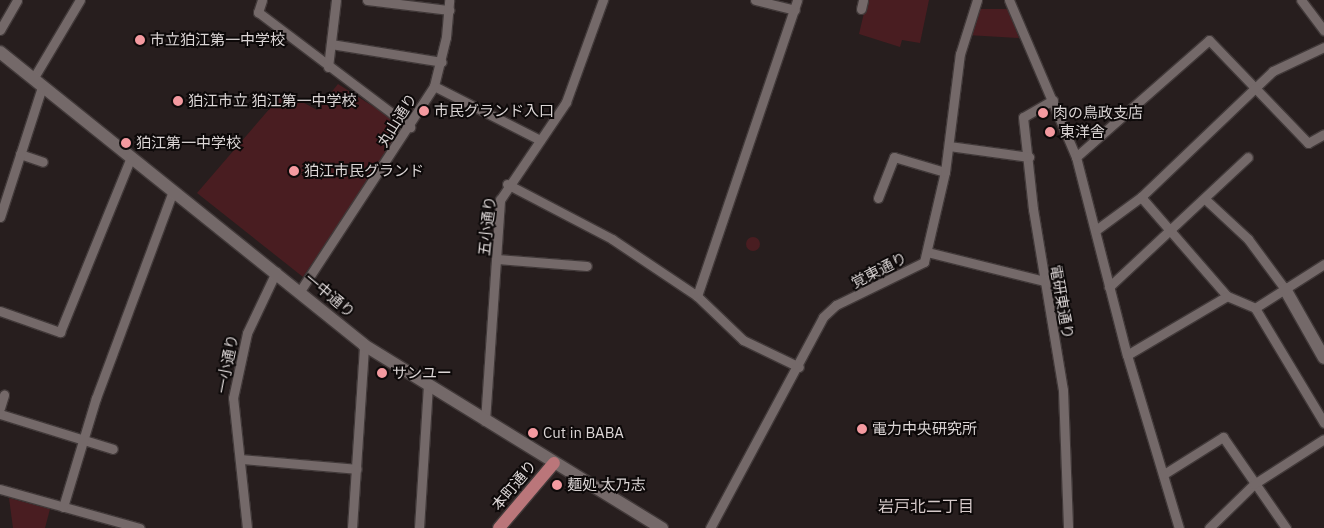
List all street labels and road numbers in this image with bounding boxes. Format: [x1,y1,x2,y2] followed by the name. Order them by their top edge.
[373,90,421,150] street label: 丸山通り
[475,195,499,257] street label: 五小通り
[848,248,910,292] street label: 覚東通り
[1047,264,1077,340] street label: 電研東通り
[301,269,359,321] street label: 一中通り
[212,333,242,395] street label: 一小通り
[488,456,540,514] street label: 本町通り

